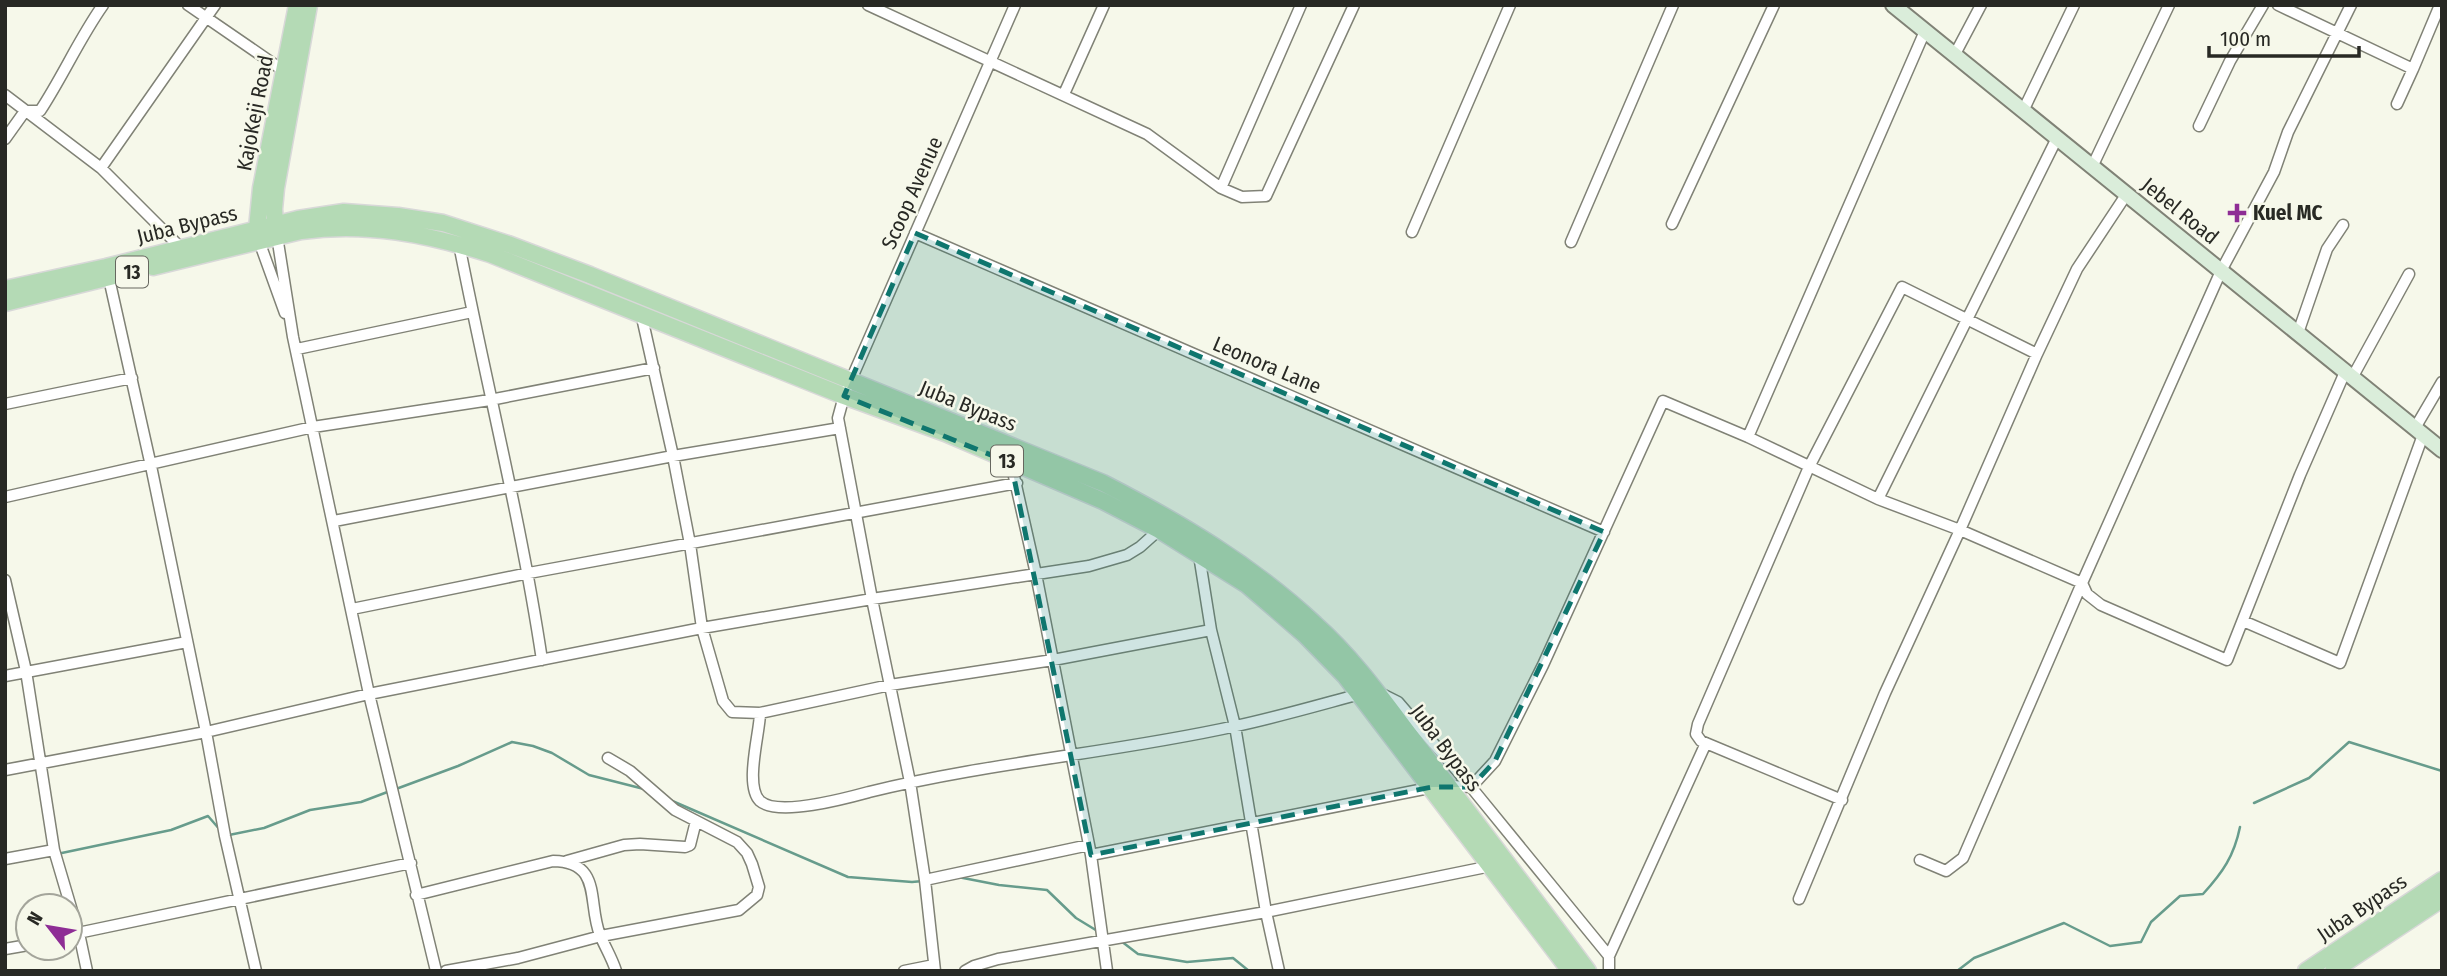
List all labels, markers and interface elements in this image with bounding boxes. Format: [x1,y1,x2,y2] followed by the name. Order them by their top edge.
[2209,14,2360,58] scale bar
[2220,26,2271,52] text: 100 m
[231,53,279,173] street label: KajoKeji Road
[876,133,948,253] street label: Scoop Avenue
[2136,172,2224,250] street label: Jebel Road
[134,200,240,250] street label: Juba Bypass
[2253,200,2323,226] place label: Kuel MC
[2227,203,2247,223] marker: Kuel MC
[116,256,148,288] road number: 13
[1209,331,1325,399] street label: Leonora Lane
[916,375,1020,437] street label: Juba Bypass
[991,446,1023,476] road number: 13
[1405,699,1487,797] street label: Juba Bypass
[2312,869,2412,947] street label: Juba Bypass
[14,892,84,962] north arrow
[22,908,48,929] text: N

